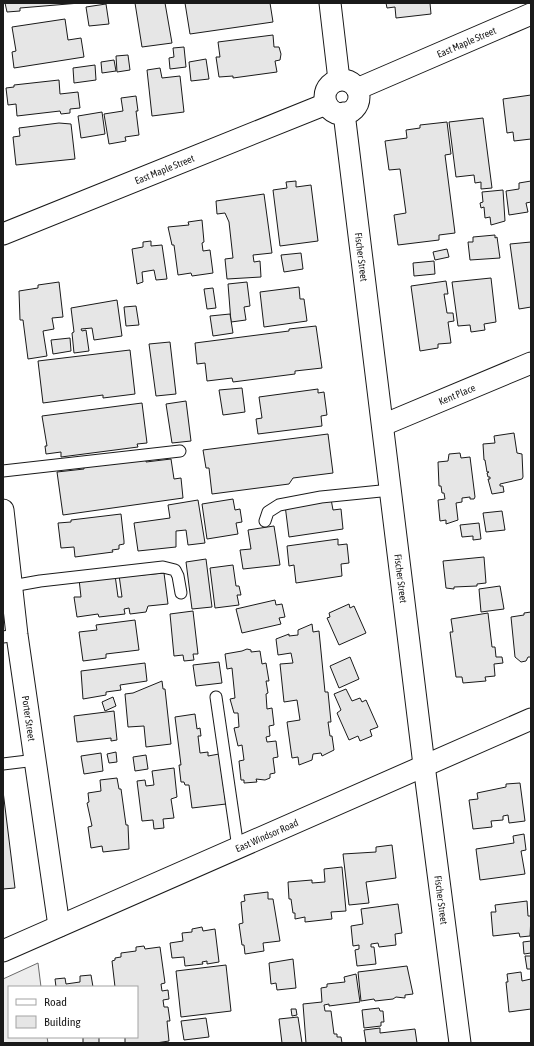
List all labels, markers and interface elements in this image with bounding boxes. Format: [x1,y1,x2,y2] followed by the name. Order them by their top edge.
[435,25,498,60] street label: East Maple Street
[133,153,196,186] street label: East Maple Street
[353,232,370,282] street label: Fischer Street
[437,382,477,407] street label: Kent Place
[392,553,409,604] street label: Fischer Street
[20,695,37,742] street label: Porter Street
[234,817,300,854] street label: East Windsor Road
[432,875,450,925] street label: Fischer Street
[8,986,138,1038] legend
[44,995,67,1009] text: Road
[44,1015,82,1029] text: Building

